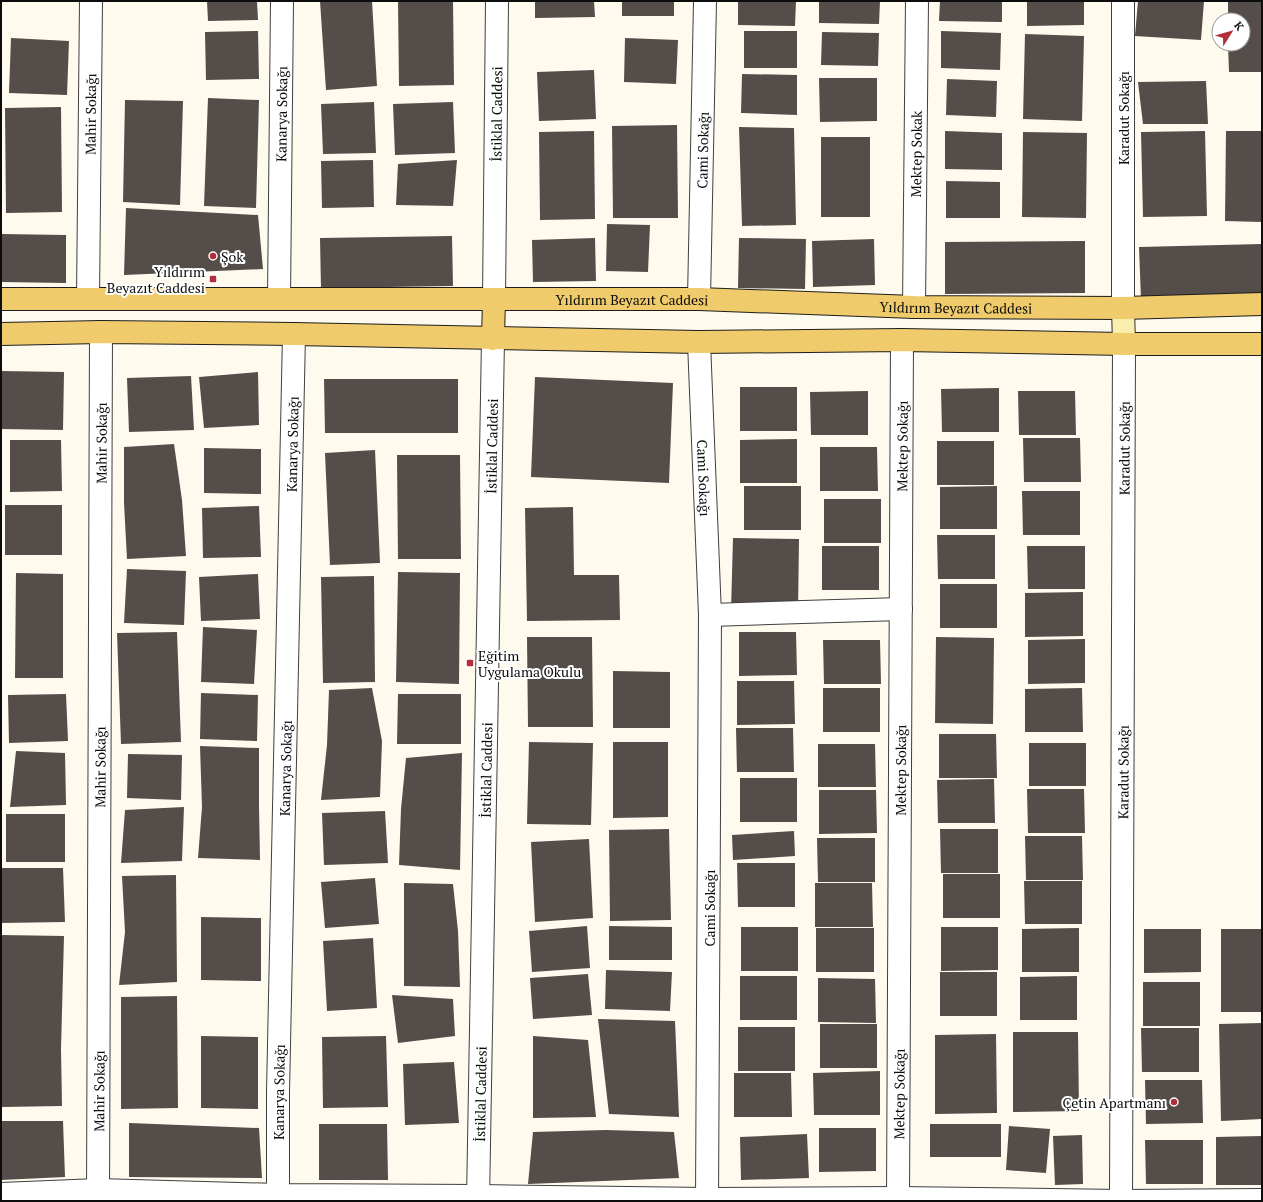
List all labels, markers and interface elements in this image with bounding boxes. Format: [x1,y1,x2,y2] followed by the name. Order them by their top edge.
[1211,12,1251,52] north arrow
[1231,19,1247,33] text: K
[271,66,291,162] street label: Kanarya Sokağı
[486,66,506,162] street label: İstiklal Caddesi
[1114,71,1133,165] street label: Karadut Sokağı
[80,73,100,155] street label: Mahir Sokağı
[906,110,925,198] street label: Mektep Sokak
[692,111,712,189] street label: Cami Sokağı
[221,247,244,266] place label: Şok
[208,251,218,261] marker: Şok
[107,262,205,297] place label: Yıldırım Beyazıt Caddesi
[208,274,218,284] marker: Yıldırım Beyazıt Caddesi
[556,289,709,309] street label: Yıldırım Beyazıt Caddesi
[879,296,1032,317] street label: Yıldırım Beyazıt Caddesi
[281,396,302,492] street label: Kanarya Sokağı
[481,398,501,494] street label: İstiklal Caddesi
[892,400,911,492] street label: Mektep Sokağı
[1114,401,1133,495] street label: Karadut Sokağı
[91,402,110,484] street label: Mahir Sokağı
[693,439,716,517] street label: Cami Sokağı
[478,646,581,681] place label: Eğitim Uygulama Okulu
[465,658,475,668] marker: Eğitim Uygulama Okulu
[274,720,295,816] street label: Kanarya Sokağı
[475,722,496,818] street label: İstiklal Caddesi
[890,724,910,816] street label: Mektep Sokağı
[1113,725,1132,819] street label: Karadut Sokağı
[90,726,109,808] street label: Mahir Sokağı
[700,870,719,946] street label: Cami Sokağı
[269,1044,289,1140] street label: Kanarya Sokağı
[470,1046,490,1142] street label: İstiklal Caddesi
[889,1048,908,1140] street label: Mektep Sokağı
[89,1050,108,1132] street label: Mahir Sokağı
[1063,1093,1166,1112] place label: Çetin Apartmanı
[1169,1097,1179,1107] marker: Çetin Apartmanı

